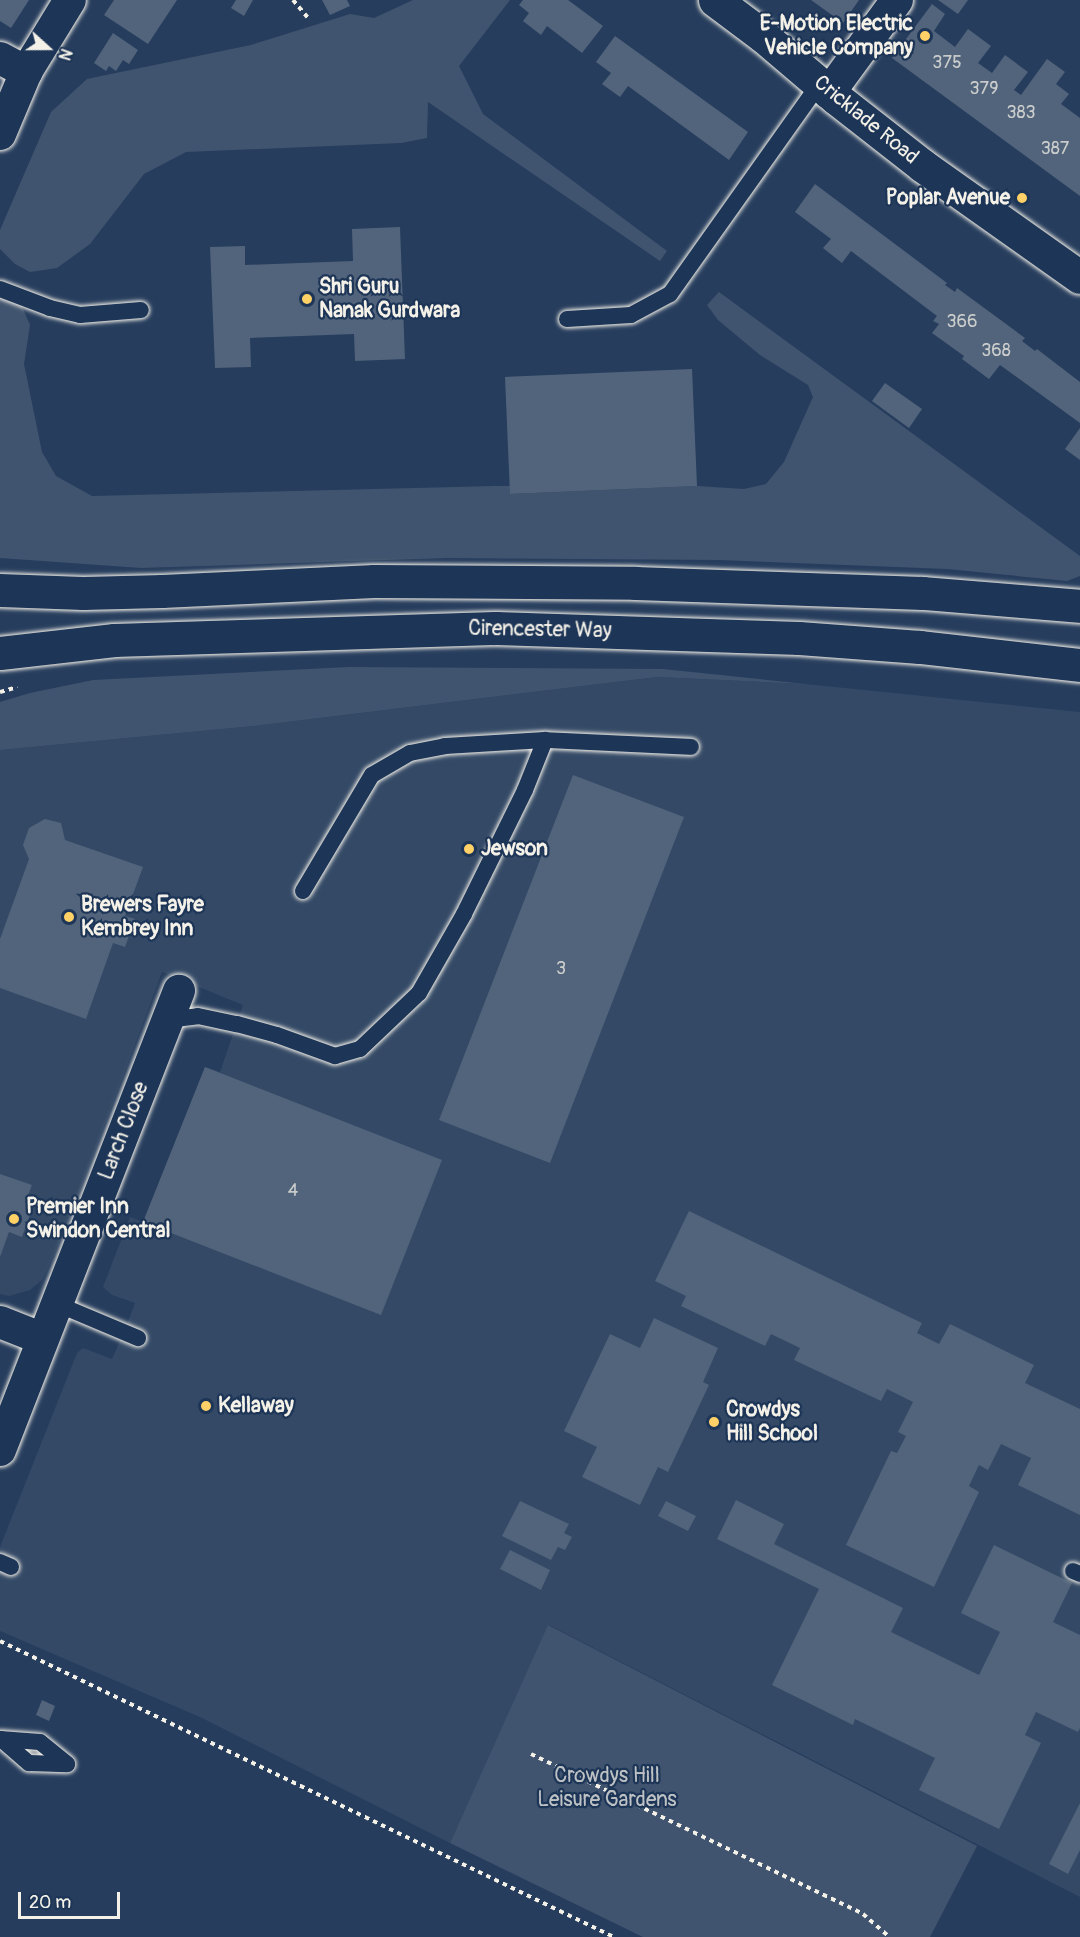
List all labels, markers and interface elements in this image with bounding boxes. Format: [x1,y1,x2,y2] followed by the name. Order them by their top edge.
[760,11,913,61] place label: E-Motion Electric Vehicle Company
[18,18,78,78] north arrow
[918,29,932,43] marker: E-Motion Electric Vehicle Company
[54,46,76,63] text: N
[932,52,962,74] house number: 375
[809,70,923,170] street label: Cricklade Road
[970,78,998,100] house number: 379
[1006,102,1036,124] house number: 383
[1041,138,1069,160] house number: 387
[886,185,1010,211] place label: Poplar Avenue
[1015,191,1029,205] marker: Poplar Avenue
[319,274,460,324] place label: Shri Guru Nanak Gurdwara
[300,292,314,306] marker: Shri Guru Nanak Gurdwara
[947,311,977,333] house number: 366
[981,340,1011,362] house number: 368
[468,616,612,644] street label: Cirencester Way
[481,836,548,862] place label: Jewson
[462,842,476,856] marker: Jewson
[81,892,204,942] place label: Brewers Fayre Kembrey Inn
[62,910,76,924] marker: Brewers Fayre Kembrey Inn
[556,958,566,980] house number: 3
[94,1078,154,1184] street label: Larch Close
[288,1180,298,1202] house number: 4
[26,1194,171,1244] place label: Premier Inn Swindon Central
[7,1212,21,1226] marker: Premier Inn Swindon Central
[218,1393,294,1419] place label: Kellaway
[726,1397,818,1447] place label: Crowdys Hill School
[199,1399,213,1413] marker: Kellaway
[707,1415,721,1429] marker: Crowdys Hill School
[537,1763,677,1813] park label: Crowdys Hill Leisure Gardens
[21,1880,123,1918] scale bar
[29,1891,71,1914] text: 20 m

